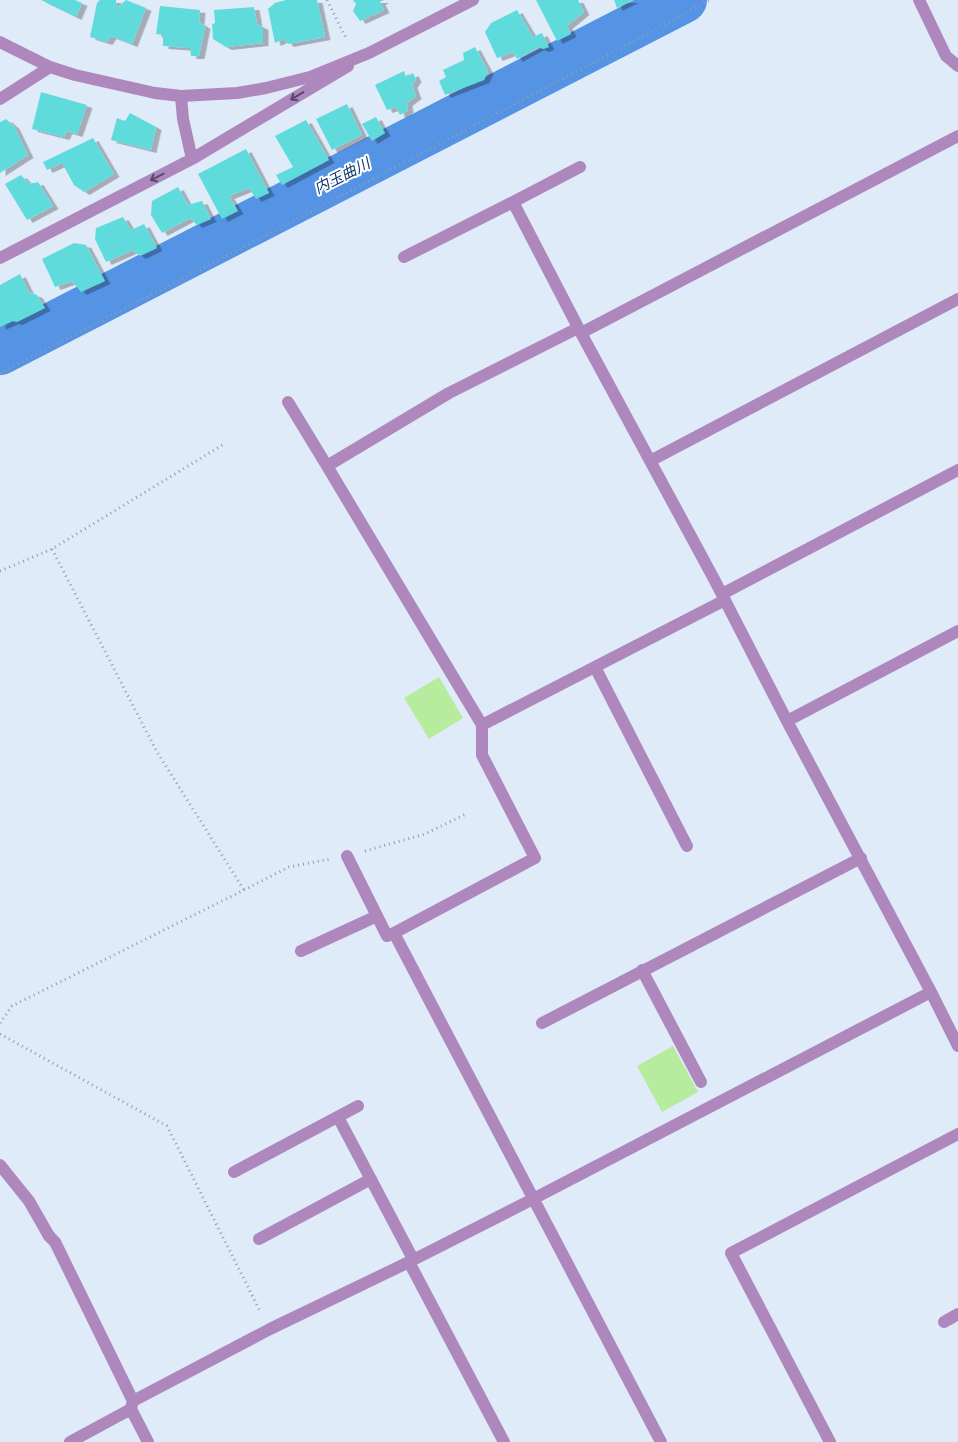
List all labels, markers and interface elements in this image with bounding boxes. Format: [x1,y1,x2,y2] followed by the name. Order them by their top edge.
[291,91,305,101] one-way arrow
[311,153,375,198] water label: 内玉曲川
[150,173,165,182] one-way arrow

